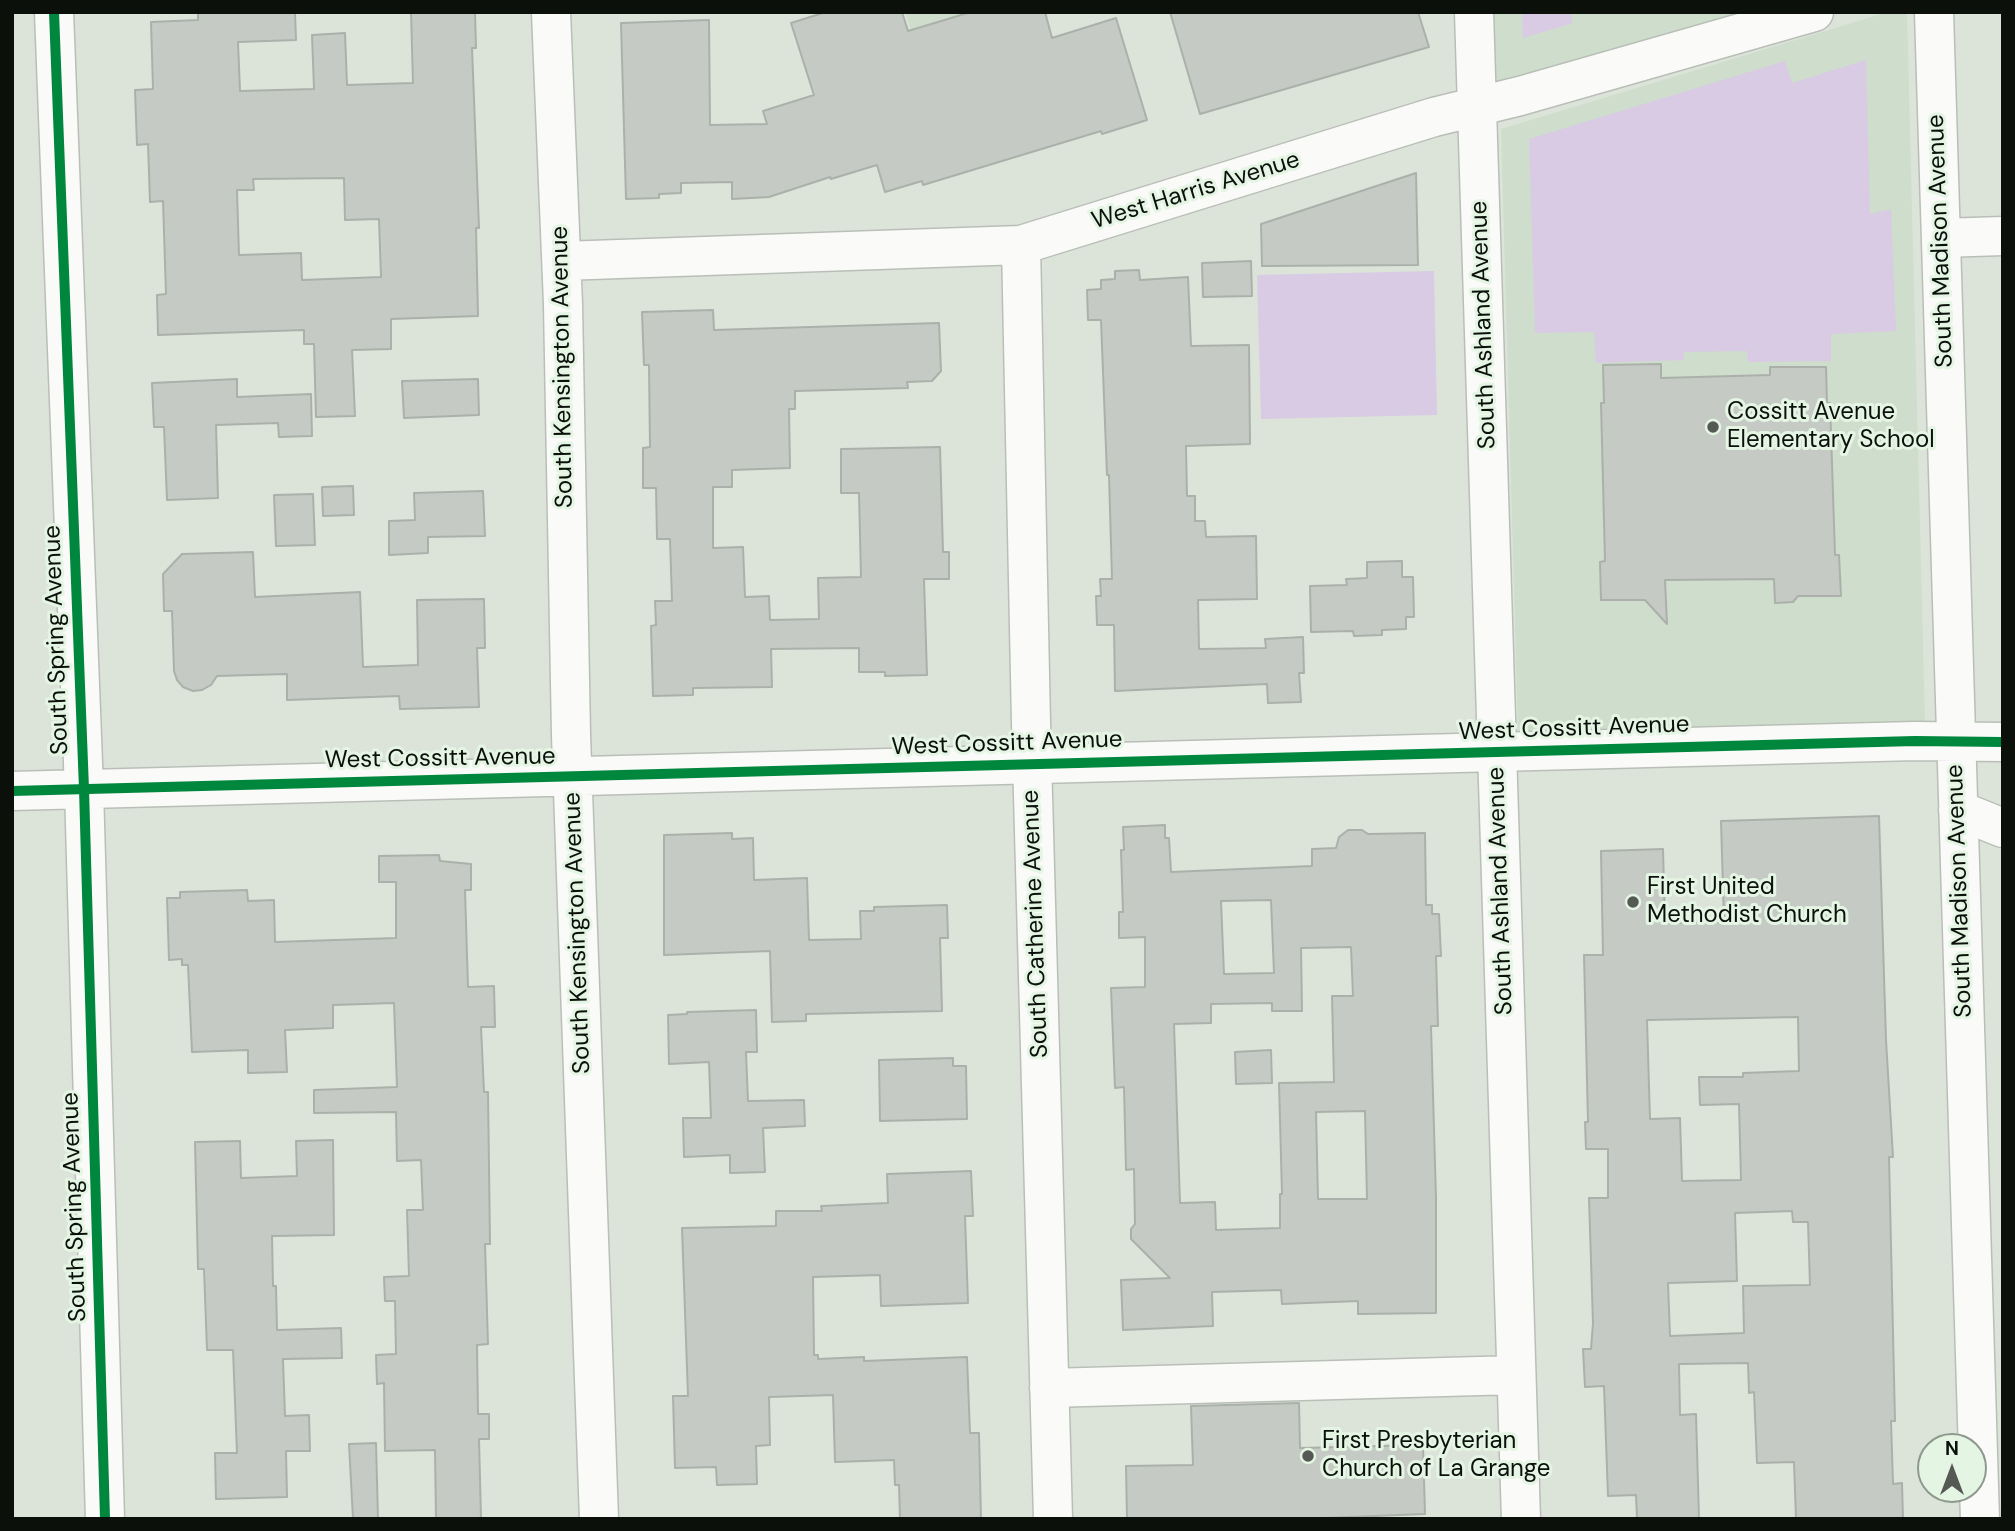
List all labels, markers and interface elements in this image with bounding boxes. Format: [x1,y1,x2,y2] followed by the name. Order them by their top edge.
[1922,114,1960,368] street label: South Madison Avenue
[1089,146,1303,236] street label: West Harris Avenue
[1465,200,1503,450] street label: South Ashland Avenue
[546,226,580,508] street label: South Kensington Avenue
[1727,399,1935,455] place label: Cossitt Avenue Elementary School
[1705,419,1721,435] marker: Cossitt Avenue Elementary School
[39,524,75,756] street label: South Spring Avenue
[1458,711,1690,747] street label: West Cossitt Avenue
[891,726,1123,762] street label: West Cossitt Avenue
[324,743,556,775] street label: West Cossitt Avenue
[1941,764,1979,1018] street label: South Madison Avenue
[1482,766,1520,1016] street label: South Ashland Avenue
[1017,789,1055,1059] street label: South Catherine Avenue
[559,792,597,1074] street label: South Kensington Avenue
[1647,874,1847,930] place label: First United Methodist Church
[1625,894,1641,910] marker: First United Methodist Church
[57,1091,93,1323] street label: South Spring Avenue
[1322,1428,1550,1484] place label: First Presbyterian Church of La Grange
[1917,1433,1987,1503] north arrow
[1945,1436,1959,1461] text: N
[1300,1448,1316,1464] marker: First Presbyterian Church of La Grange

